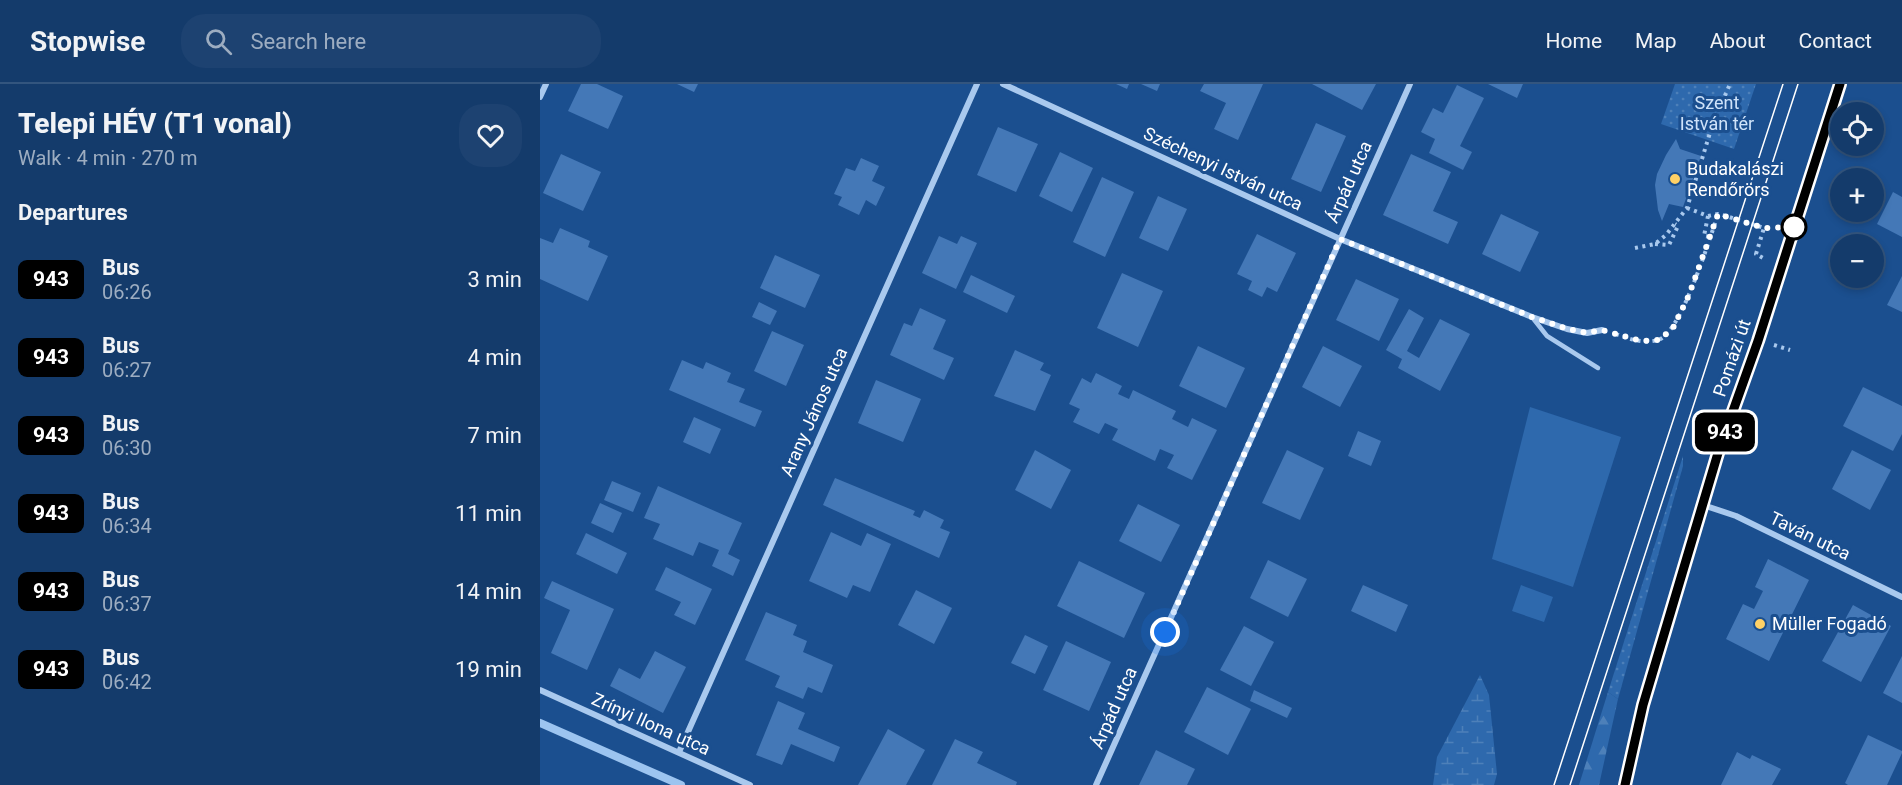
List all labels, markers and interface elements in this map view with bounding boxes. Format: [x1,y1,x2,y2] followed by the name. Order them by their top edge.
[181,14,601,68] search box
[30,25,145,58] text: Stopwise
[202,25,235,58] icon: search
[250,29,366,54] text: Search here
[1546,29,1602,53] text: Home
[1635,29,1677,53] text: Map
[1710,29,1766,53] text: About
[1799,29,1872,53] text: Contact
[1680,92,1754,134] park label: Szent István tér
[1830,102,1884,288] map controls
[1830,102,1884,156] button: locate
[459,104,522,167] button: heart
[18,107,292,140] text: Telepi HÉV (T1 vonal)
[1140,122,1306,215] street label: Széchenyi István utca
[1321,138,1376,226] street label: Árpád utca
[18,146,197,170] text: Walk · 4 min · 270 m
[1687,158,1784,200] place label: Budakalászi Rendőrörs
[1830,168,1884,222] button: +
[1668,172,1682,186] marker: Budakalászi Rendőrörs
[18,200,128,225] text: Departures
[1781,214,1807,240] unlabelled marker
[1830,234,1884,288] button: −
[102,255,140,280] text: Bus
[33,267,69,291] text: 943
[467,267,522,292] text: 3 min
[102,280,152,304] text: 06:26
[1708,316,1755,399] street label: Pomázi út
[102,333,140,358] text: Bus
[776,344,851,480] street label: Arany János utca
[33,345,69,369] text: 943
[467,345,522,370] text: 4 min
[102,358,152,382] text: 06:27
[102,411,140,436] text: Bus
[1690,412,1760,452] line badge: 943
[1707,420,1743,444] text: 943
[33,423,69,447] text: 943
[467,423,522,448] text: 7 min
[102,436,152,460] text: 06:30
[102,489,140,514] text: Bus
[33,501,69,525] text: 943
[455,501,522,526] text: 11 min
[1766,507,1854,564] street label: Taván utca
[102,514,152,538] text: 06:34
[102,567,140,592] text: Bus
[33,579,69,603] text: 943
[455,579,522,604] text: 14 min
[102,592,152,616] text: 06:37
[1772,613,1887,634] place label: Müller Fogadó
[1150,617,1180,647] your location
[1753,617,1767,631] marker: Müller Fogadó
[102,645,140,670] text: Bus
[33,657,69,681] text: 943
[455,657,522,682] text: 19 min
[1086,664,1141,752] street label: Árpád utca
[102,670,152,694] text: 06:42
[589,688,714,759] street label: Zrínyi Ilona utca

